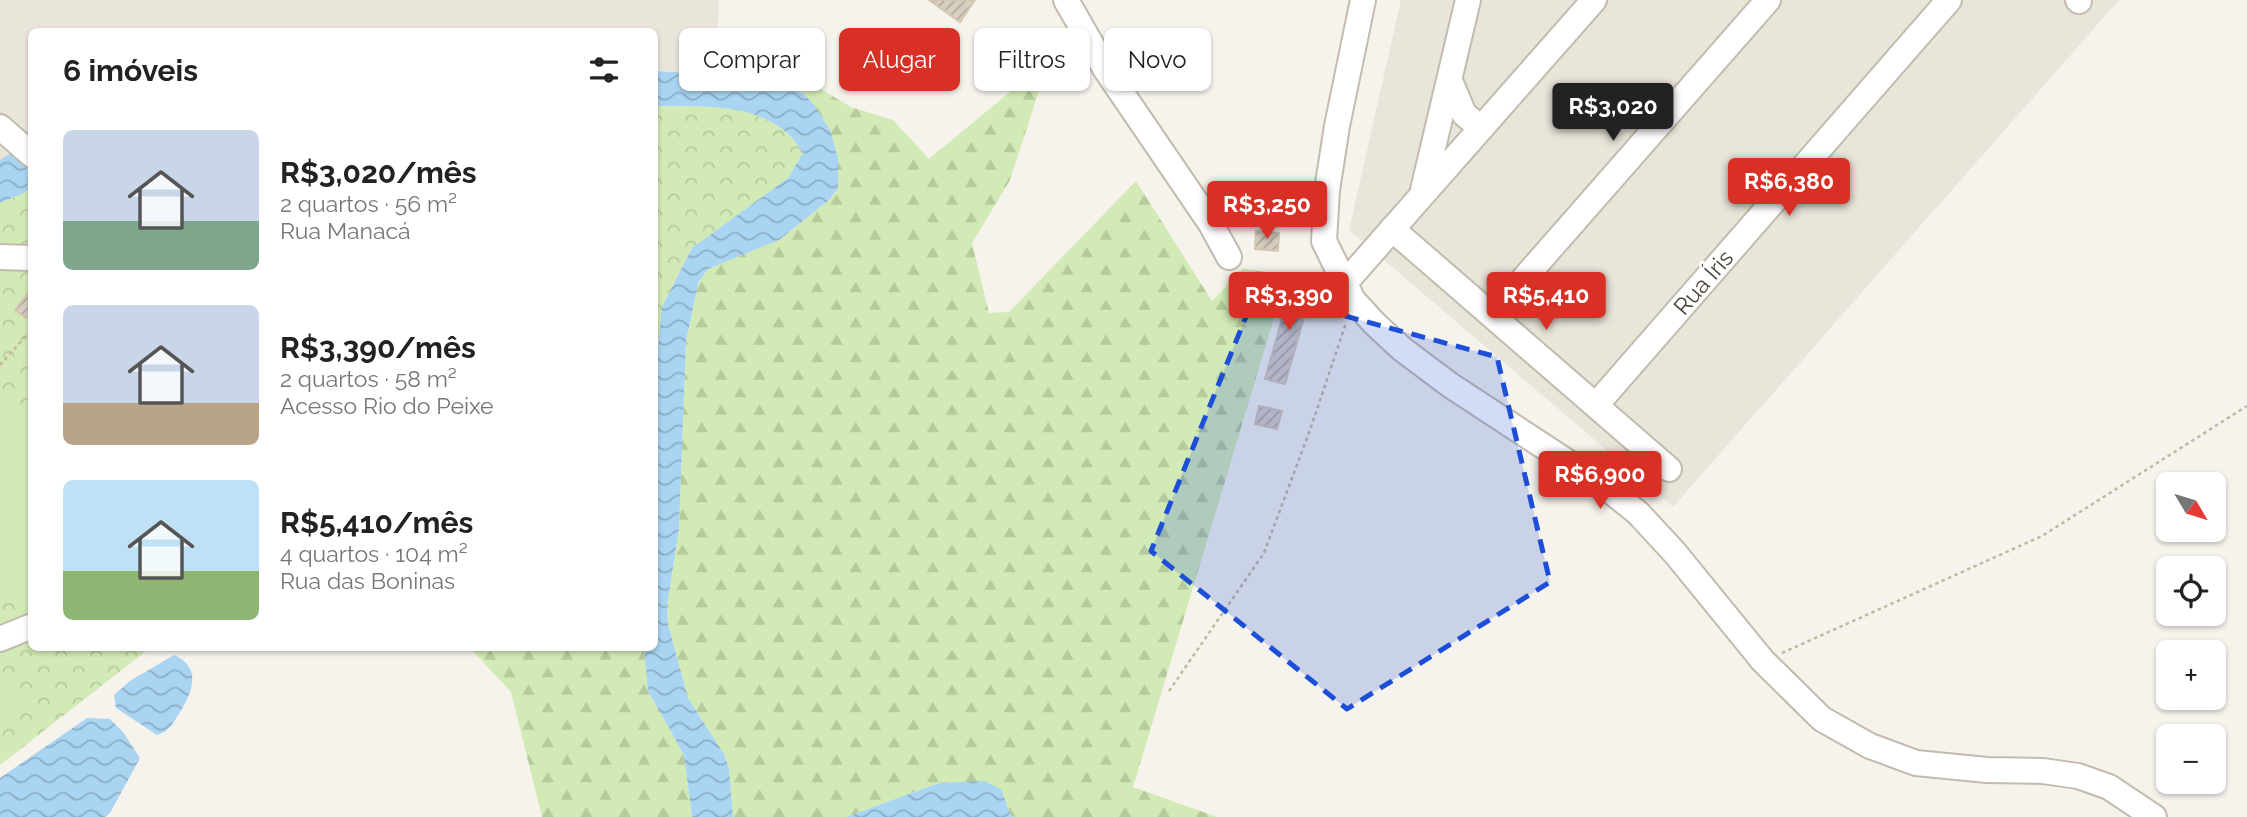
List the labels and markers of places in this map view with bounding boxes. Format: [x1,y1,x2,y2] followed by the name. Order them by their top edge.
[1548,83,1678,143] pin: R$3,020
[1724,158,1854,218] pin: R$6,380
[1202,182,1332,241] pin: R$3,250
[1224,272,1354,332] pin: R$3,390
[1481,272,1611,332] pin: R$5,410
[1535,452,1665,511] pin: R$6,900

